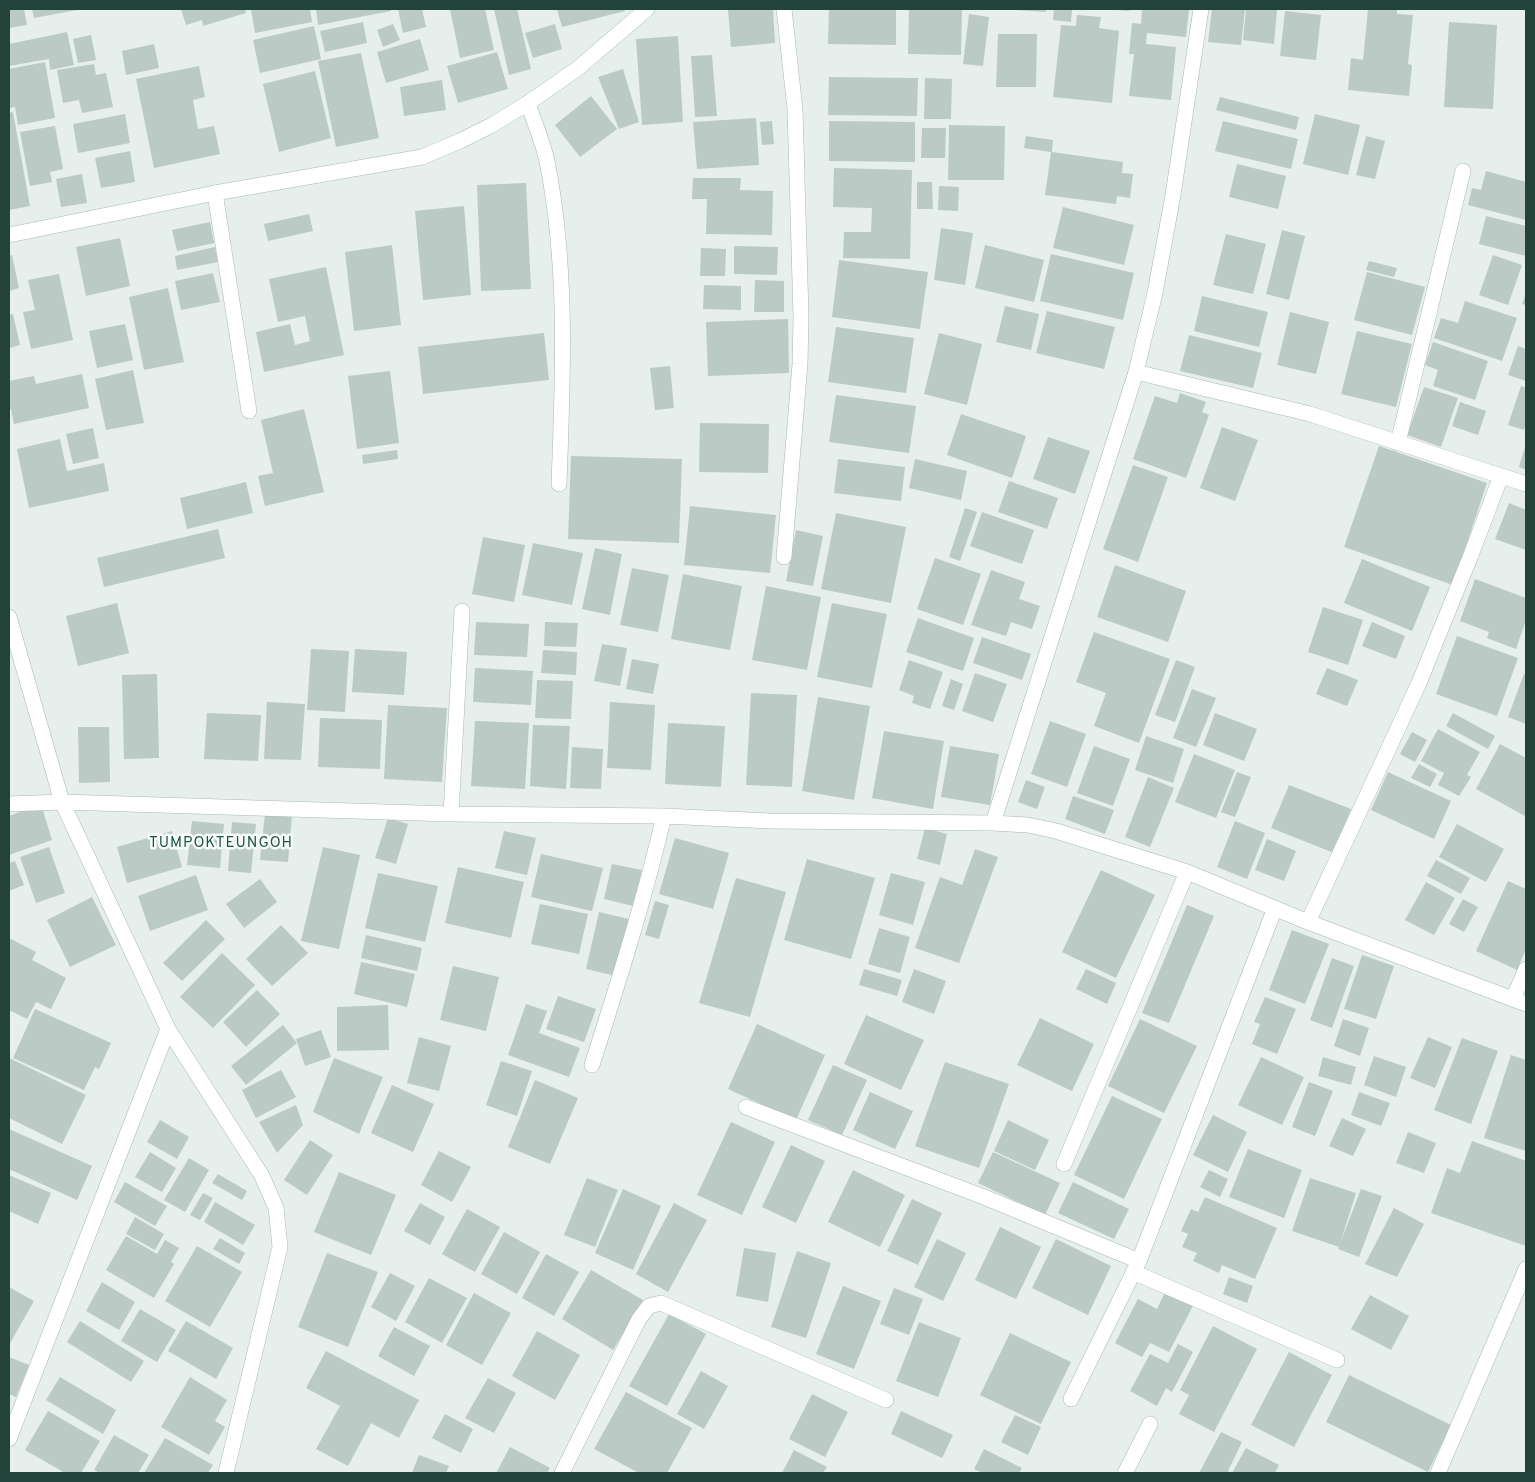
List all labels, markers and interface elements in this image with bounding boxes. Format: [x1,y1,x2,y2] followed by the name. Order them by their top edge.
[147,835,295,853] district label: TUMPOKTEUNGOH

